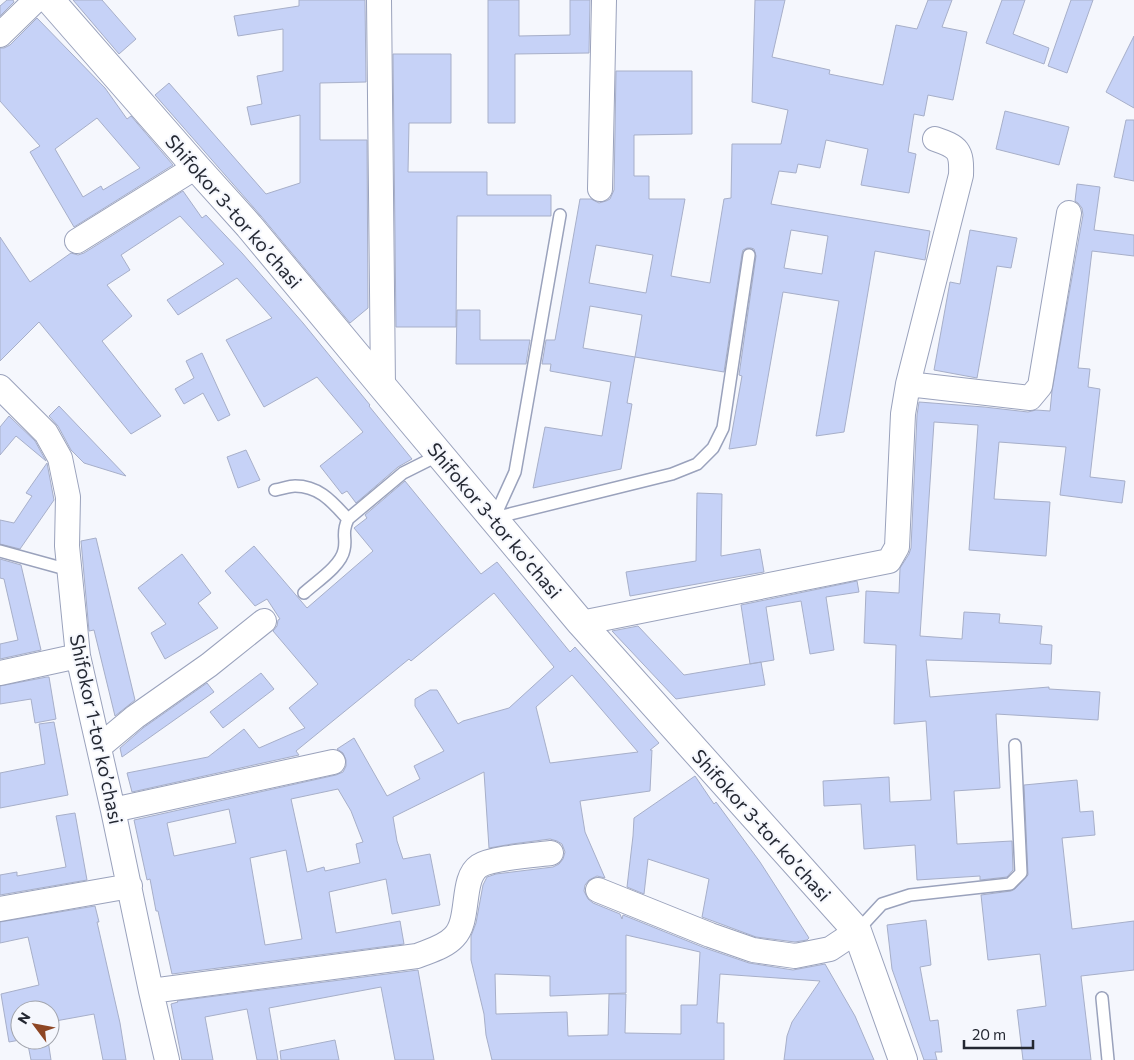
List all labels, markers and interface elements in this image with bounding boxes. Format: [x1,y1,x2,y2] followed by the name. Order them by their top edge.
[161,129,307,293] street label: Shifokor 3-tor koʼchasi
[423,437,567,603] street label: Shifokor 3-tor koʼchasi
[66,632,128,826] street label: Shifokor 1-tor koʼchasi
[688,744,836,906] street label: Shifokor 3-tor koʼchasi
[10,1000,60,1050] north arrow
[14,1009,34,1027] text: N
[964,1018,1033,1050] scale bar
[972,1025,1006,1043] text: 20 m

